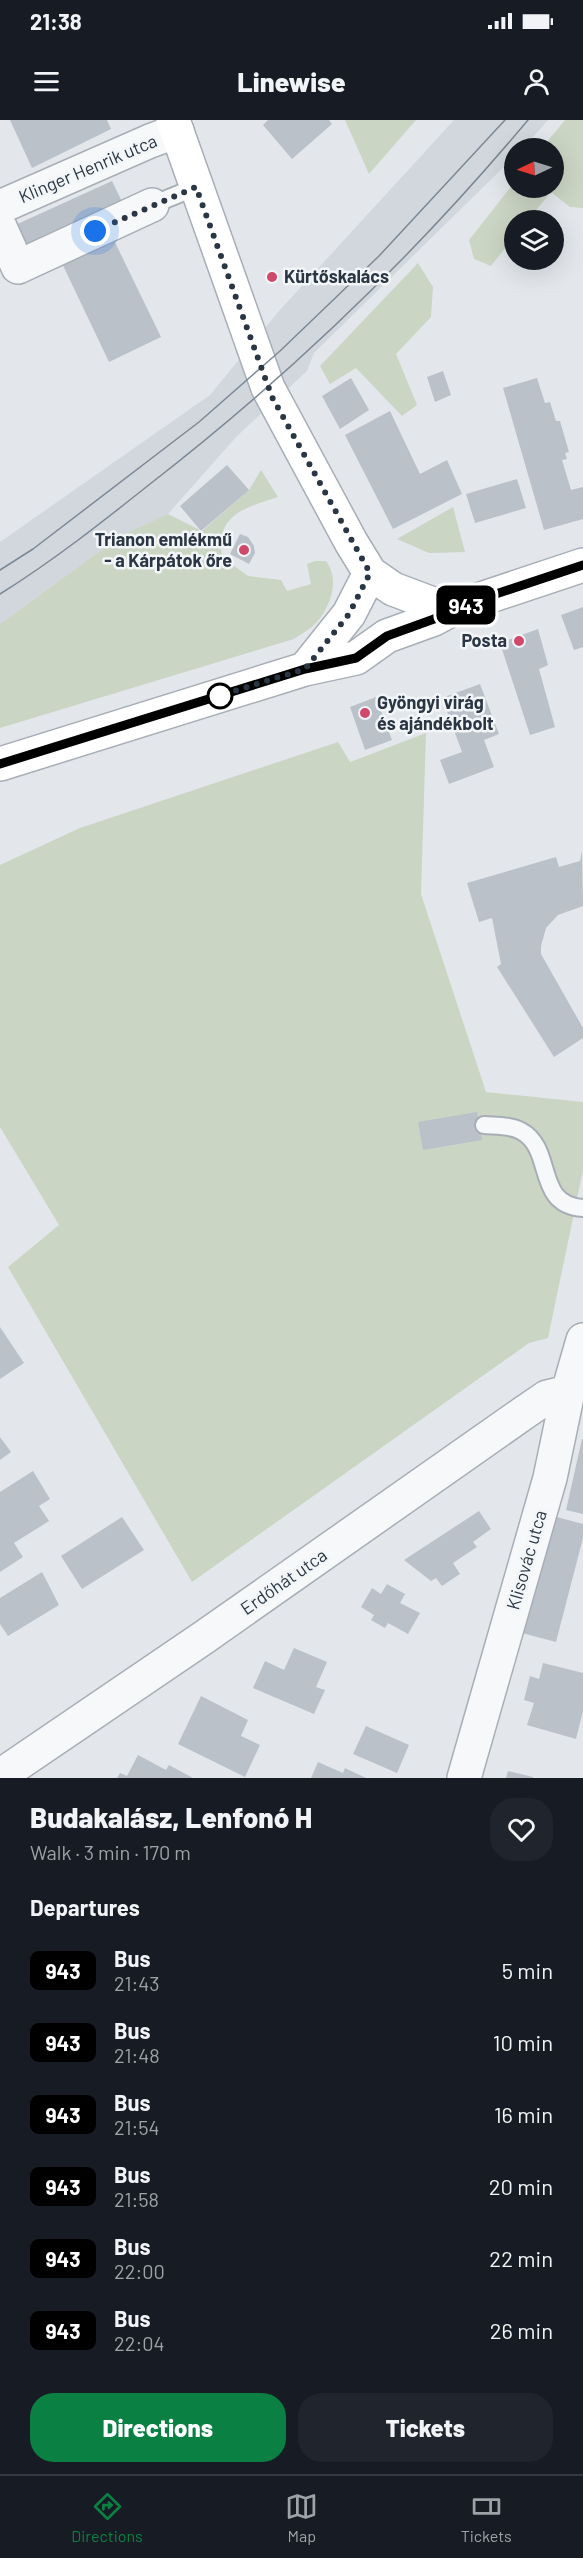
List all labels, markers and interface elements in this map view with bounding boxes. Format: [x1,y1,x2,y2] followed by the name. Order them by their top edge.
[30,8,82,34] text: 21:38
[30,65,63,98] icon: menu
[237,65,346,97] text: Linewise
[520,65,553,98] icon: person
[15,129,160,207] street label: Klinger Henrik utca
[504,138,564,198] north arrow
[504,138,564,270] map controls
[504,210,564,270] button: layers
[80,216,110,246] your location
[284,265,389,287] place label: Kürtőskalács
[265,270,279,284] marker: Kürtőskalács
[95,528,232,571] place label: Trianon emlékmű - a Kárpátok őre
[237,543,251,557] marker: Trianon emlékmű - a Kárpátok őre
[432,586,500,624] line badge: 943
[448,593,484,618] text: 943
[461,629,507,651] place label: Posta
[512,634,526,648] marker: Posta
[207,683,233,709] unlabelled marker
[377,691,494,734] place label: Gyöngyi virág és ajándékbolt
[358,706,372,720] marker: Gyöngyi virág és ajándékbolt
[501,1507,551,1612] street label: Klisovác utca
[236,1543,331,1619] street label: Erdőhát utca
[490,1798,553,1861] button: heart
[30,1800,312,1834] text: Budakalász, Lenfonó H
[30,1840,191,1864] text: Walk · 3 min · 170 m
[30,1894,140,1920] text: Departures
[114,1945,151,1971] text: Bus
[502,1957,553,1983] text: 5 min
[45,1958,81,1983] text: 943
[114,1971,160,1995] text: 21:43
[114,2017,151,2043] text: Bus
[493,2029,553,2055] text: 10 min
[45,2030,81,2055] text: 943
[114,2043,160,2067] text: 21:48
[114,2089,151,2115] text: Bus
[494,2101,553,2127] text: 16 min
[45,2102,81,2127] text: 943
[114,2115,160,2139] text: 21:54
[114,2161,151,2187] text: Bus
[489,2173,553,2199] text: 20 min
[45,2174,81,2199] text: 943
[114,2187,159,2211] text: 21:58
[114,2233,151,2259] text: Bus
[489,2245,553,2271] text: 22 min
[45,2246,81,2271] text: 943
[114,2259,165,2283] text: 22:00
[114,2305,151,2331] text: Bus
[490,2317,553,2343] text: 26 min
[45,2318,81,2343] text: 943
[114,2331,165,2355] text: 22:04
[30,2393,286,2462] button: Directions
[298,2393,553,2462] button: Tickets
[71,2490,143,2545] tab: Directions
[285,2490,318,2545] tab: Map
[461,2490,512,2545] tab: Tickets

